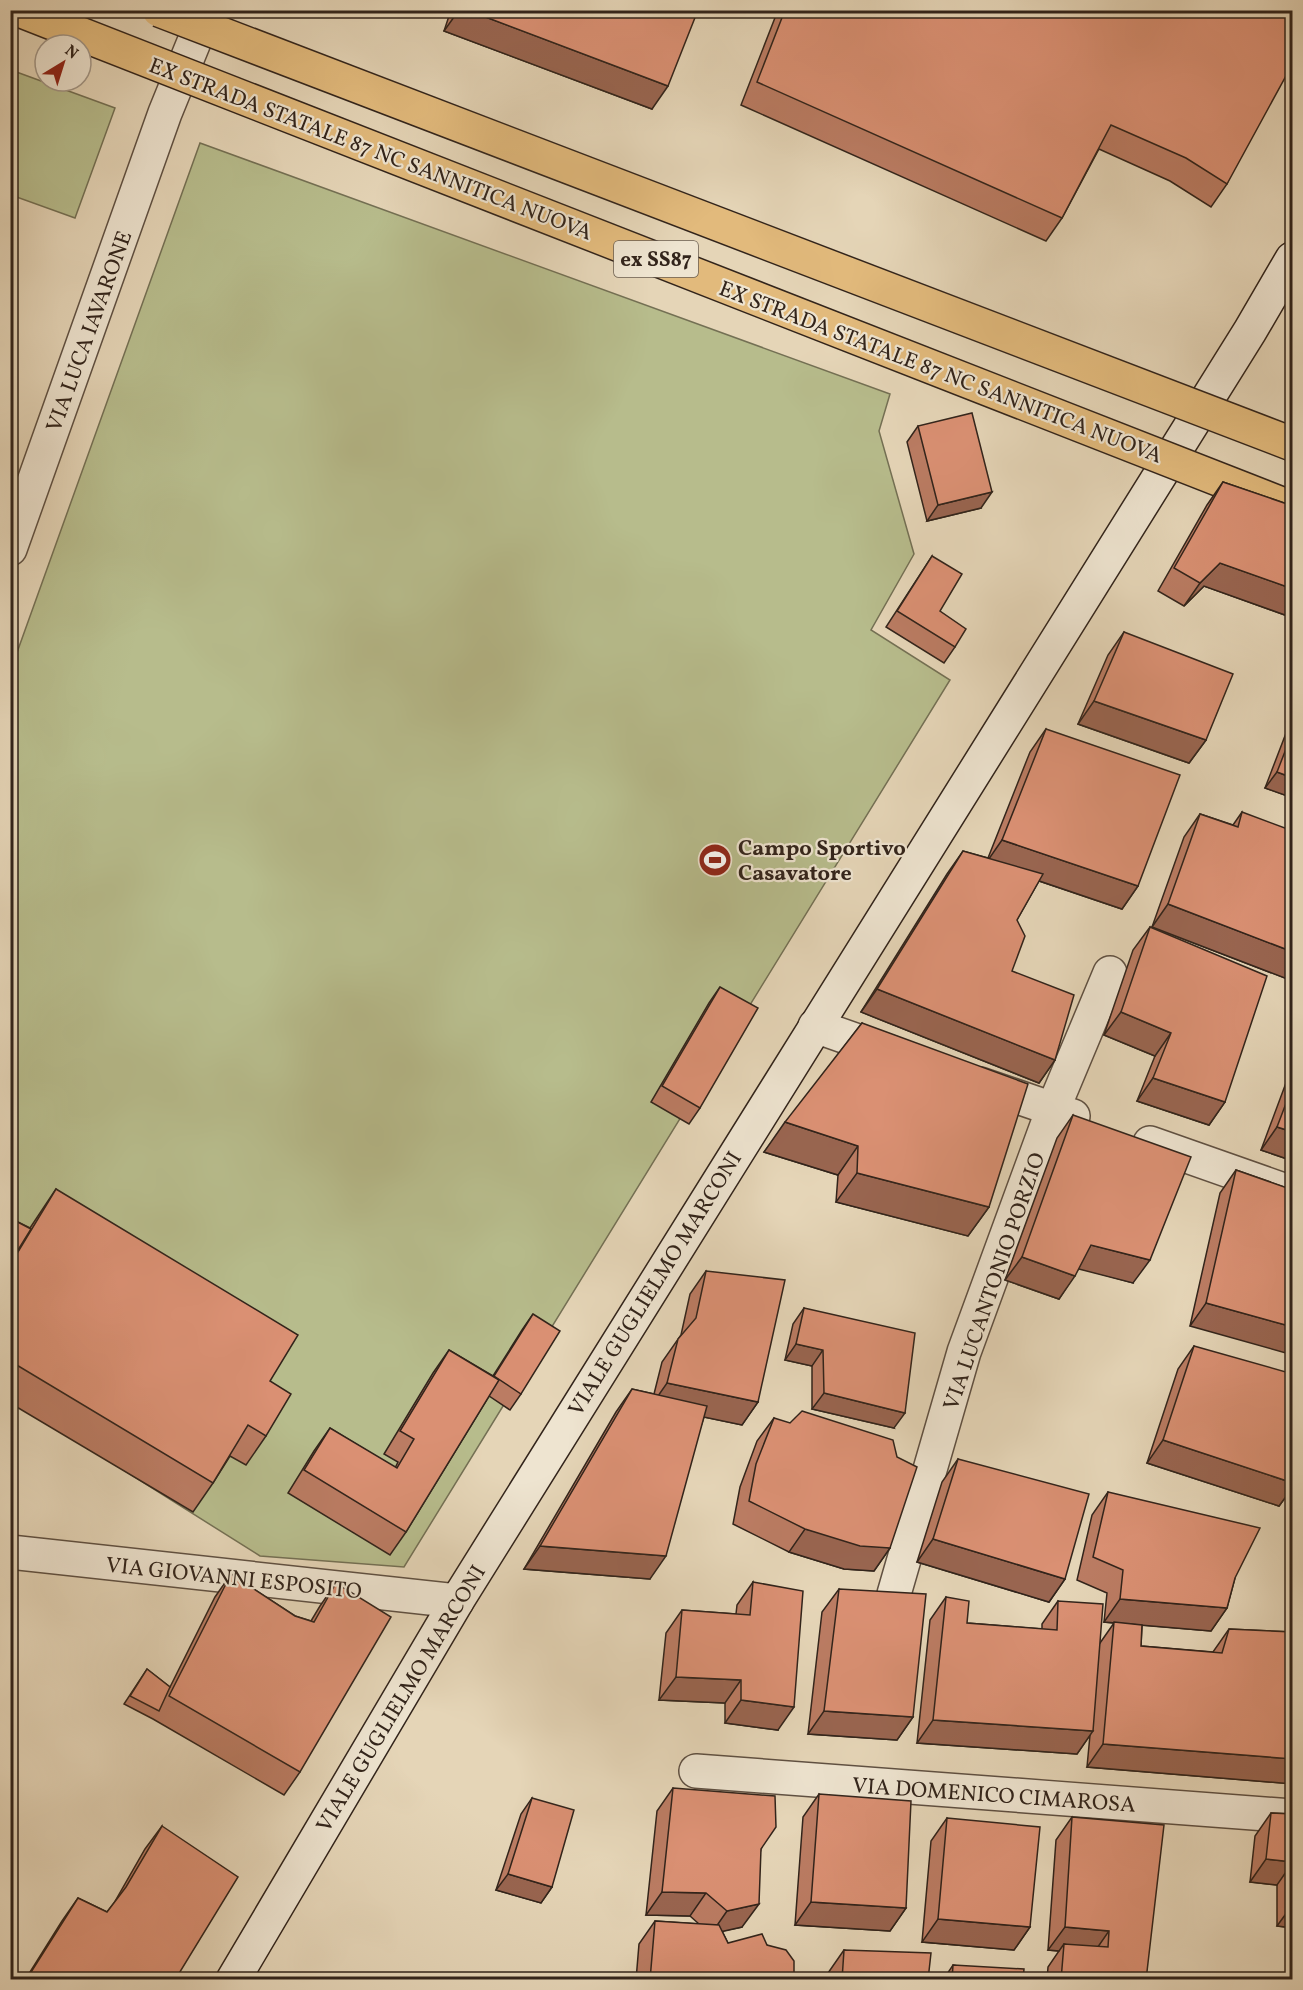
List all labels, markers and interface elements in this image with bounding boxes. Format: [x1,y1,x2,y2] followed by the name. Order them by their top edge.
[33,33,93,93] north arrow
[60,41,83,65] text: N
[144,51,596,249] street label: EX STRADA STATALE 87 NC SANNITICA NUOVA
[40,227,141,437] street label: VIA LUCA IAVARONE
[614,241,698,277] road number: ex SS87
[714,274,1166,472] street label: EX STRADA STATALE 87 NC SANNITICA NUOVA
[738,834,906,890] place label: Campo Sportivo Casavatore
[697,842,733,878] sports icon: Campo Sportivo Casavatore
[562,1146,751,1423] street label: VIALE GUGLIELMO MARCONI
[937,1149,1054,1415] street label: VIA LUCANTONIO PORZIO
[104,1551,363,1608] street label: VIA GIOVANNI ESPOSITO
[310,1560,495,1839] street label: VIALE GUGLIELMO MARCONI
[851,1771,1137,1822] street label: VIA DOMENICO CIMAROSA

